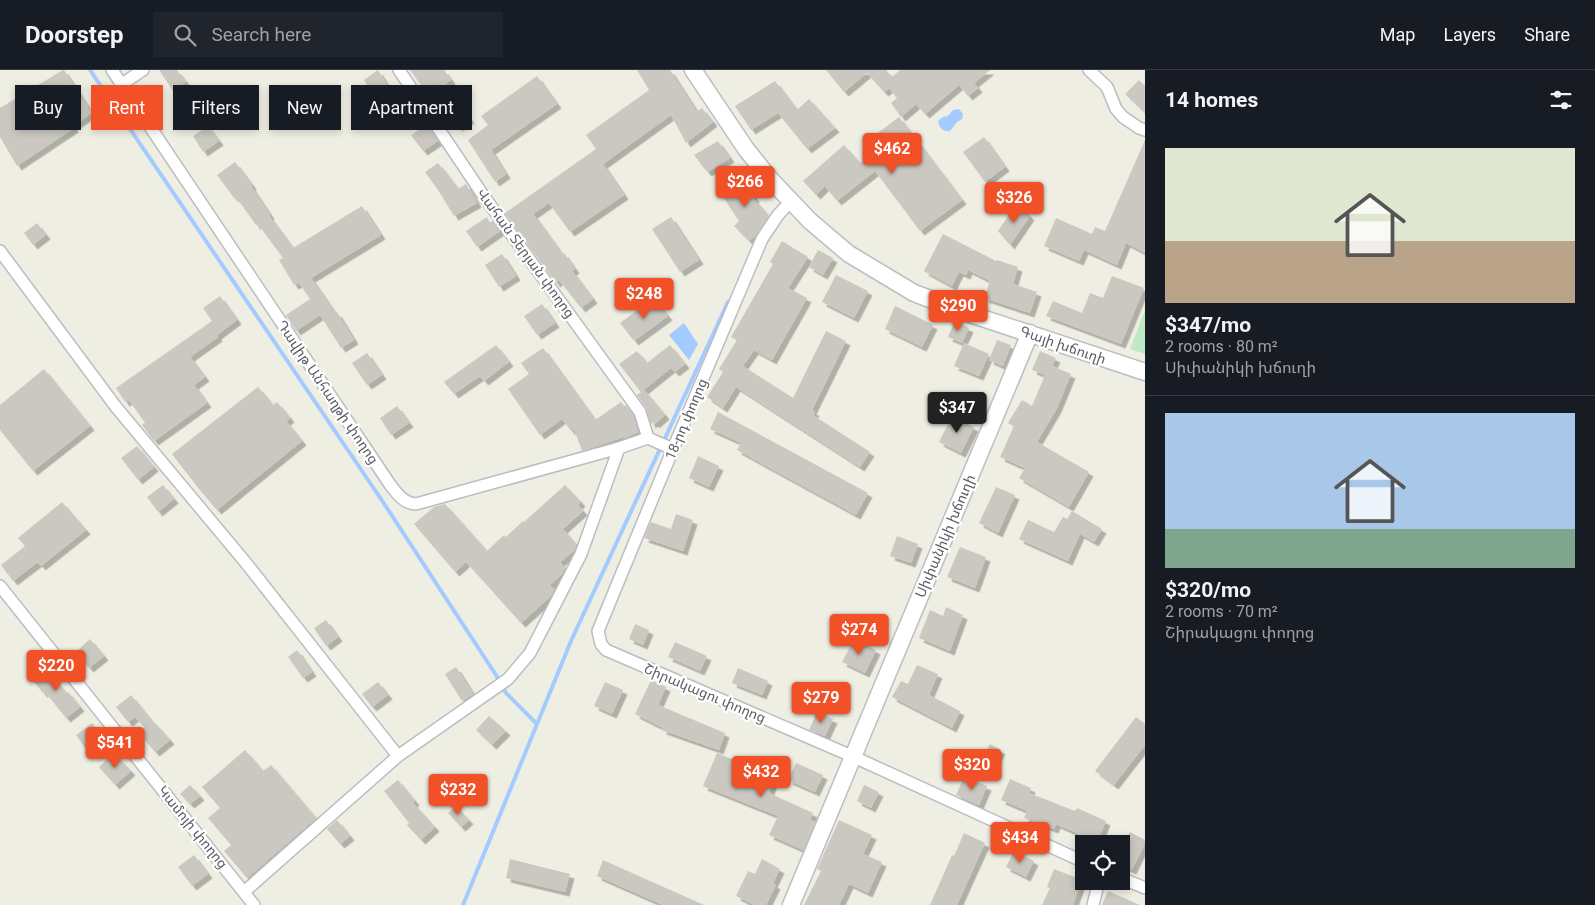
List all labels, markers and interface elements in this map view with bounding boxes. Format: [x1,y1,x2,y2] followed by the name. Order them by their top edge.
[153,12,503,57] search box
[25,21,123,49] text: Doorstep
[171,21,199,49] icon: search
[211,23,311,46] text: Search here
[1380,24,1415,45] text: Map
[1443,24,1496,45] text: Layers
[1524,24,1570,45] text: Share
[15,85,81,130] chip: Buy
[91,85,163,130] chip: Rent
[173,85,259,130] chip: Filters
[269,85,341,130] chip: New
[351,85,472,130] chip: Apartment
[1547,86,1575,114] icon: filters
[1165,88,1258,112] text: 14 homes
[862,132,922,175] pin: $462
[874,139,910,158] text: $462
[715,166,775,208] pin: $266
[727,172,763,191] text: $266
[1325,180,1415,270] icon: home
[984,182,1044,224] pin: $326
[474,185,578,321] street label: Վահան Տերյան փողոց
[996,188,1032,207] text: $326
[614,278,674,320] pin: $248
[626,284,662,303] text: $248
[928,290,988,332] pin: $290
[940,296,976,315] text: $290
[1165,313,1251,337] text: $347/mo
[274,317,382,467] street label: Դավիթ Անհաղթի փողոց
[1018,323,1108,367] street label: Գայի խճուղի
[1165,337,1278,356] text: 2 rooms · 80 m²
[1165,358,1316,377] text: Սիփանիկի խճուղի
[662,376,710,462] street label: 18-րդ փողոց
[927,392,987,434] pin: $347
[939,398,975,417] text: $347
[1325,446,1415,536] icon: home
[912,472,978,600] street label: Սիփանիկի խճուղի
[1165,578,1251,602] text: $320/mo
[1165,602,1278,621] text: 2 rooms · 70 m²
[829,614,889,656] pin: $274
[841,620,877,639] text: $274
[1165,623,1314,642] text: Շիրակացու փողոց
[26,650,86,692] pin: $220
[38,656,74,675] text: $220
[642,660,768,726] street label: Շիրակացու փողոց
[791,682,851,724] pin: $279
[803,688,839,707] text: $279
[85,726,145,769] pin: $541
[97,733,133,752] text: $541
[942,748,1002,791] pin: $320
[954,755,990,774] text: $320
[731,756,791,798] pin: $432
[743,762,779,781] text: $432
[428,774,488,816] pin: $232
[440,780,476,799] text: $232
[155,783,231,871] street label: Կամոյի փողոց
[990,822,1050,864] pin: $434
[1002,828,1038,847] text: $434
[1075,835,1130,890] map controls
[1075,835,1130,890] button: locate

